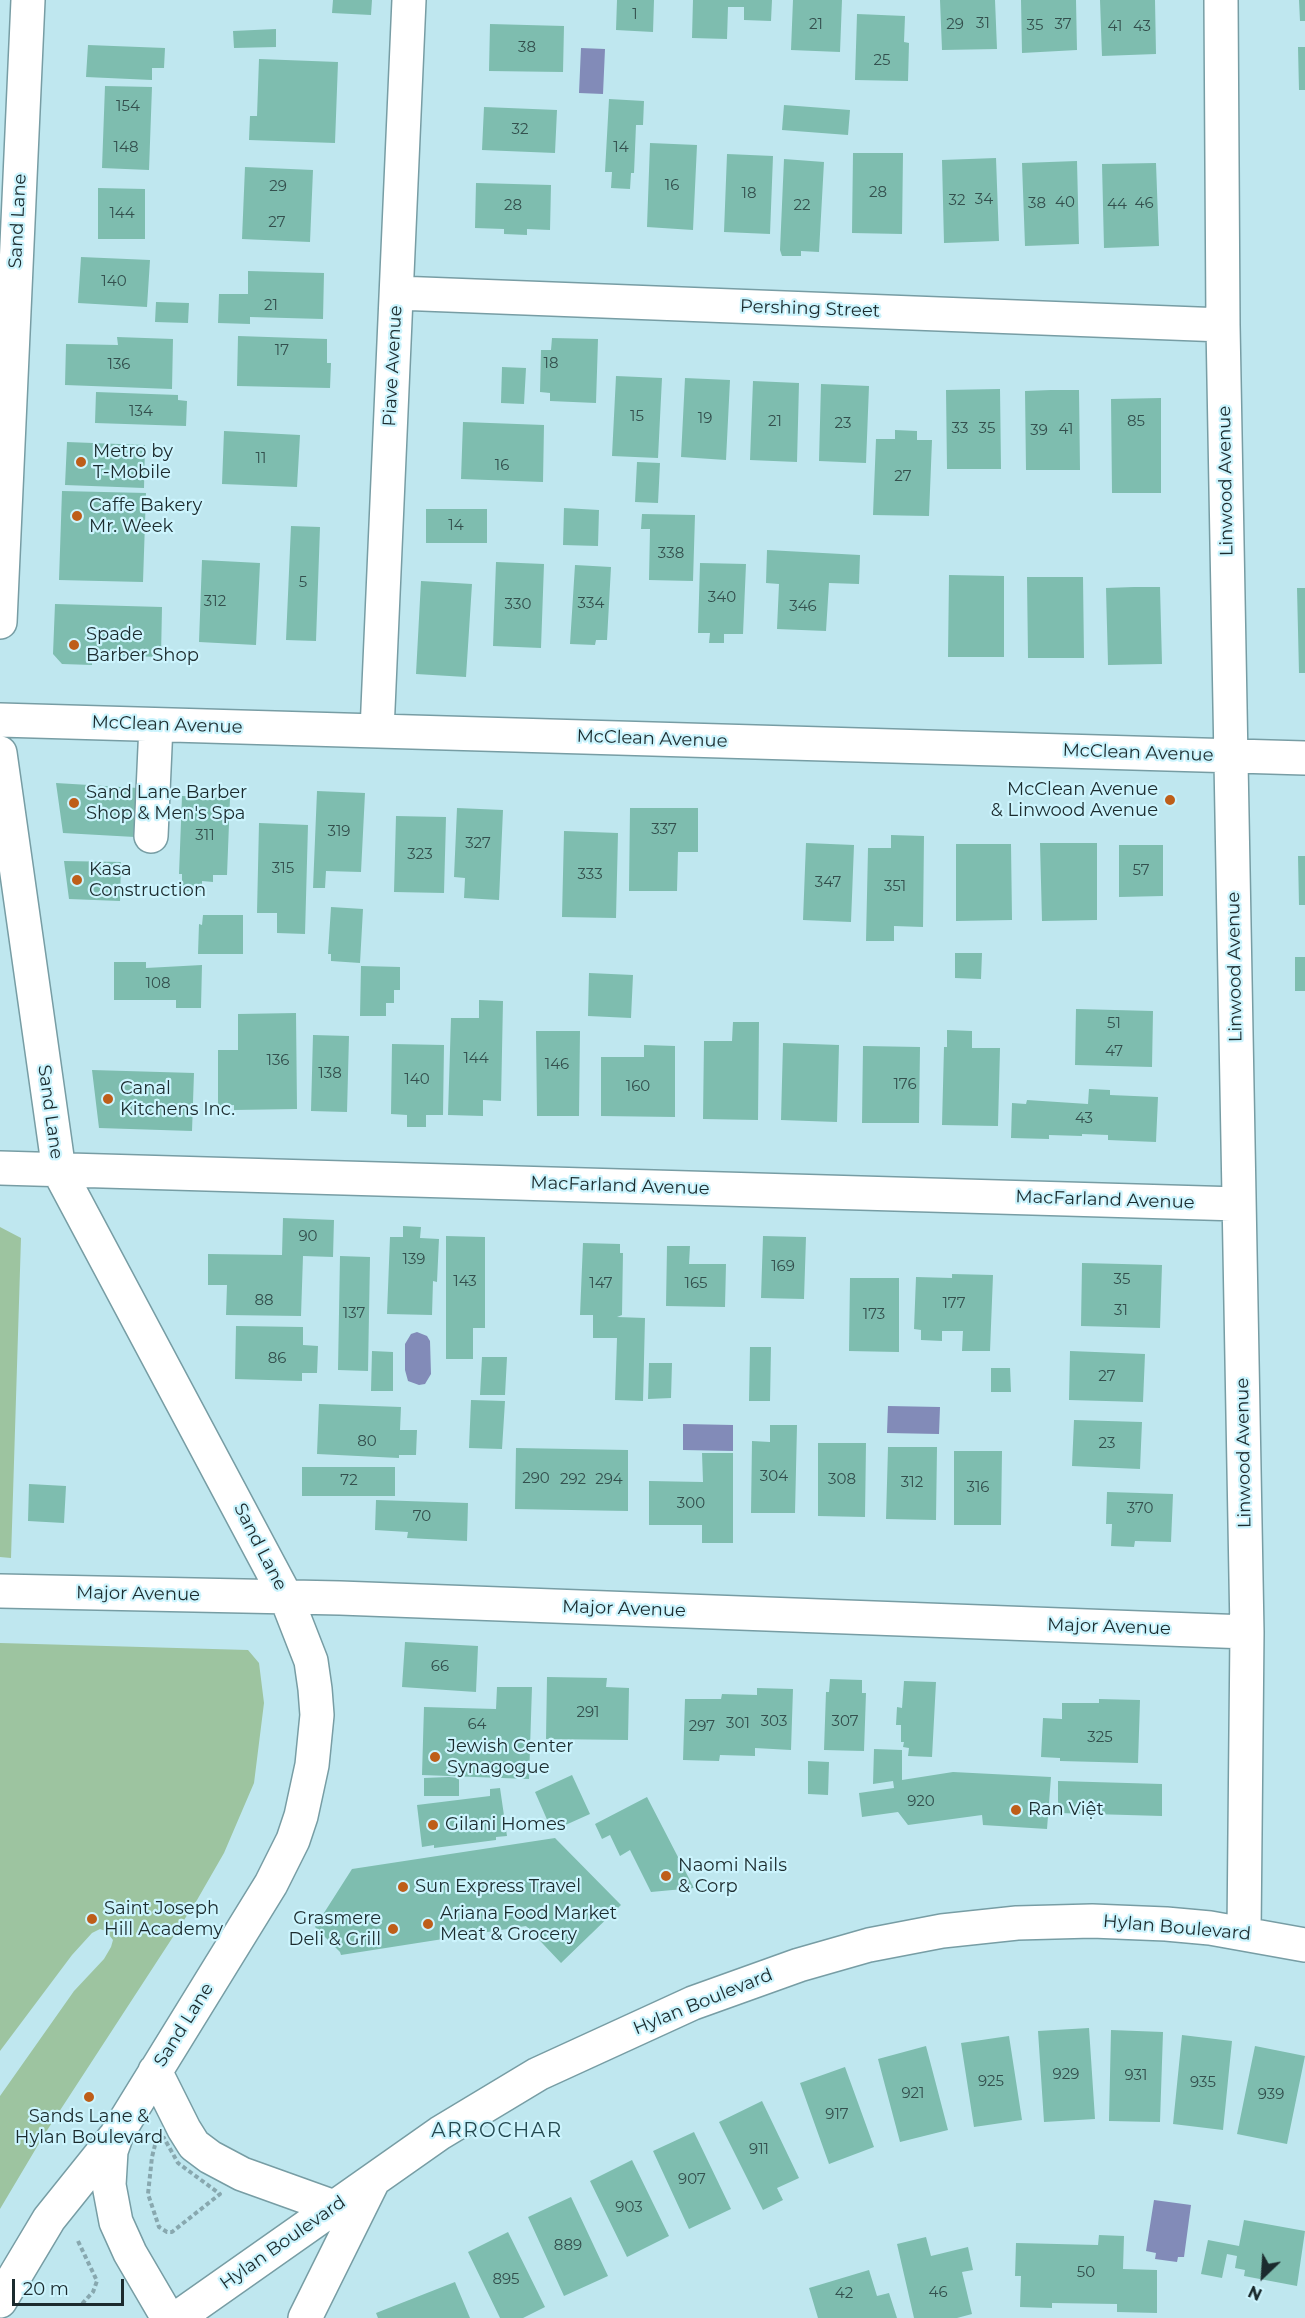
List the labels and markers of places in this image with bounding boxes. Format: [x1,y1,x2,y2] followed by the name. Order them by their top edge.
[93,441,173,484] place label: Metro by T-Mobile
[74,455,88,469] marker: Metro by T-Mobile
[89,495,202,538] place label: Caffe Bakery Mr. Week
[70,509,84,523] marker: Caffe Bakery Mr. Week
[86,624,199,666] place label: Spade Barber Shop
[67,638,81,652] marker: Spade Barber Shop
[991,779,1158,822] place label: McClean Avenue & Linwood Avenue
[86,782,247,824] place label: Sand Lane Barber Shop & Men's Spa
[1163,793,1177,807] marker: McClean Avenue & Linwood Avenue
[67,796,81,810] marker: Sand Lane Barber Shop & Men's Spa
[89,859,206,902] place label: Kasa Construction
[70,873,84,887] marker: Kasa Construction
[120,1078,235,1120] place label: Canal Kitchens Inc.
[101,1092,115,1106] marker: Canal Kitchens Inc.
[447,1736,573,1778] place label: Jewish Center Synagogue
[428,1750,442,1764] marker: Jewish Center Synagogue
[1028,1799,1104,1821] place label: Ran Việt
[1009,1803,1023,1817] marker: Ran Việt
[445,1814,566,1836] place label: Gilani Homes
[426,1818,440,1832] marker: Gilani Homes
[678,1855,787,1898] place label: Naomi Nails & Corp
[659,1869,673,1883] marker: Naomi Nails & Corp
[415,1876,581,1898] place label: Sun Express Travel
[396,1880,410,1894] marker: Sun Express Travel
[104,1898,223,1940] place label: Saint Joseph Hill Academy
[440,1903,617,1946] place label: Ariana Food Market Meat & Grocery
[289,1908,381,1950] place label: Grasmere Deli & Grill
[85,1912,99,1926] marker: Saint Joseph Hill Academy
[421,1917,435,1931] marker: Ariana Food Market Meat & Grocery
[386,1922,400,1936] marker: Grasmere Deli & Grill
[82,2090,96,2104] marker: Sands Lane & Hylan Boulevard
[15,2106,163,2148] place label: Sands Lane & Hylan Boulevard

